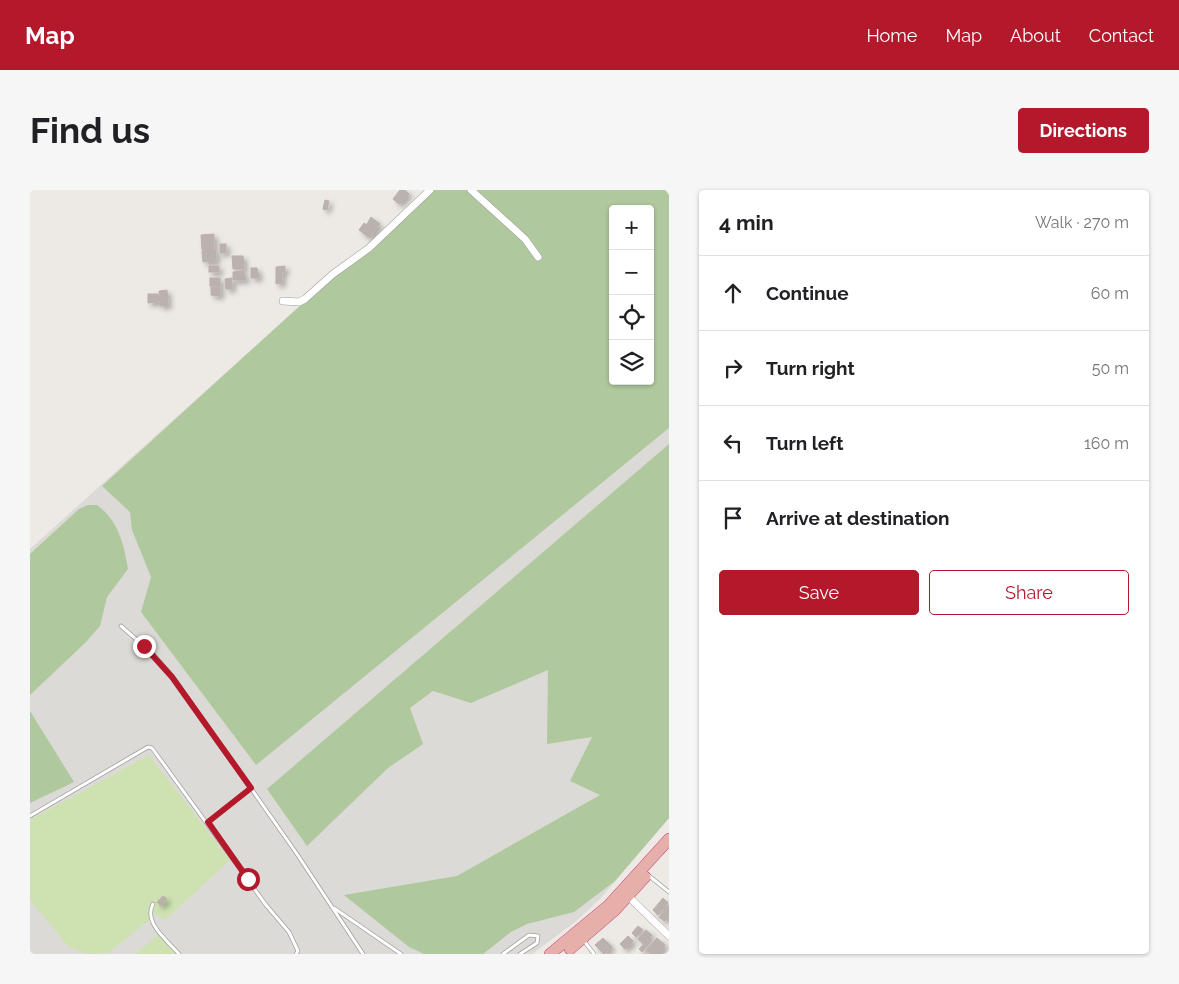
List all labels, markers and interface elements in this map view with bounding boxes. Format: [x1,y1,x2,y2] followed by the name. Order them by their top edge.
[25,21,75,50] text: Map
[866,25,917,46] text: Home
[945,25,982,46] text: Map
[1010,25,1061,46] text: About
[1089,25,1154,46] text: Contact
[1018,108,1149,153] button: Directions
[30,110,150,151] text: Find us
[609,205,654,385] map controls
[609,205,654,250] button: +
[719,210,774,235] text: 4 min
[1035,213,1129,232] text: Walk · 270 m
[609,250,654,295] button: −
[719,279,747,307] icon: ahead
[766,282,849,304] text: Continue
[1091,284,1129,303] text: 60 m
[609,295,654,340] button: locate
[609,340,654,385] button: layers
[719,354,747,382] icon: right
[766,357,855,379] text: Turn right
[1092,359,1129,378] text: 50 m
[719,429,747,457] icon: left
[766,432,843,454] text: Turn left
[1084,434,1129,453] text: 160 m
[719,504,747,532] icon: arrive
[766,507,950,529] text: Arrive at destination
[719,570,919,615] button: Save
[929,570,1129,615] button: Share
[133,635,156,658] route end
[237,868,260,891] route start

